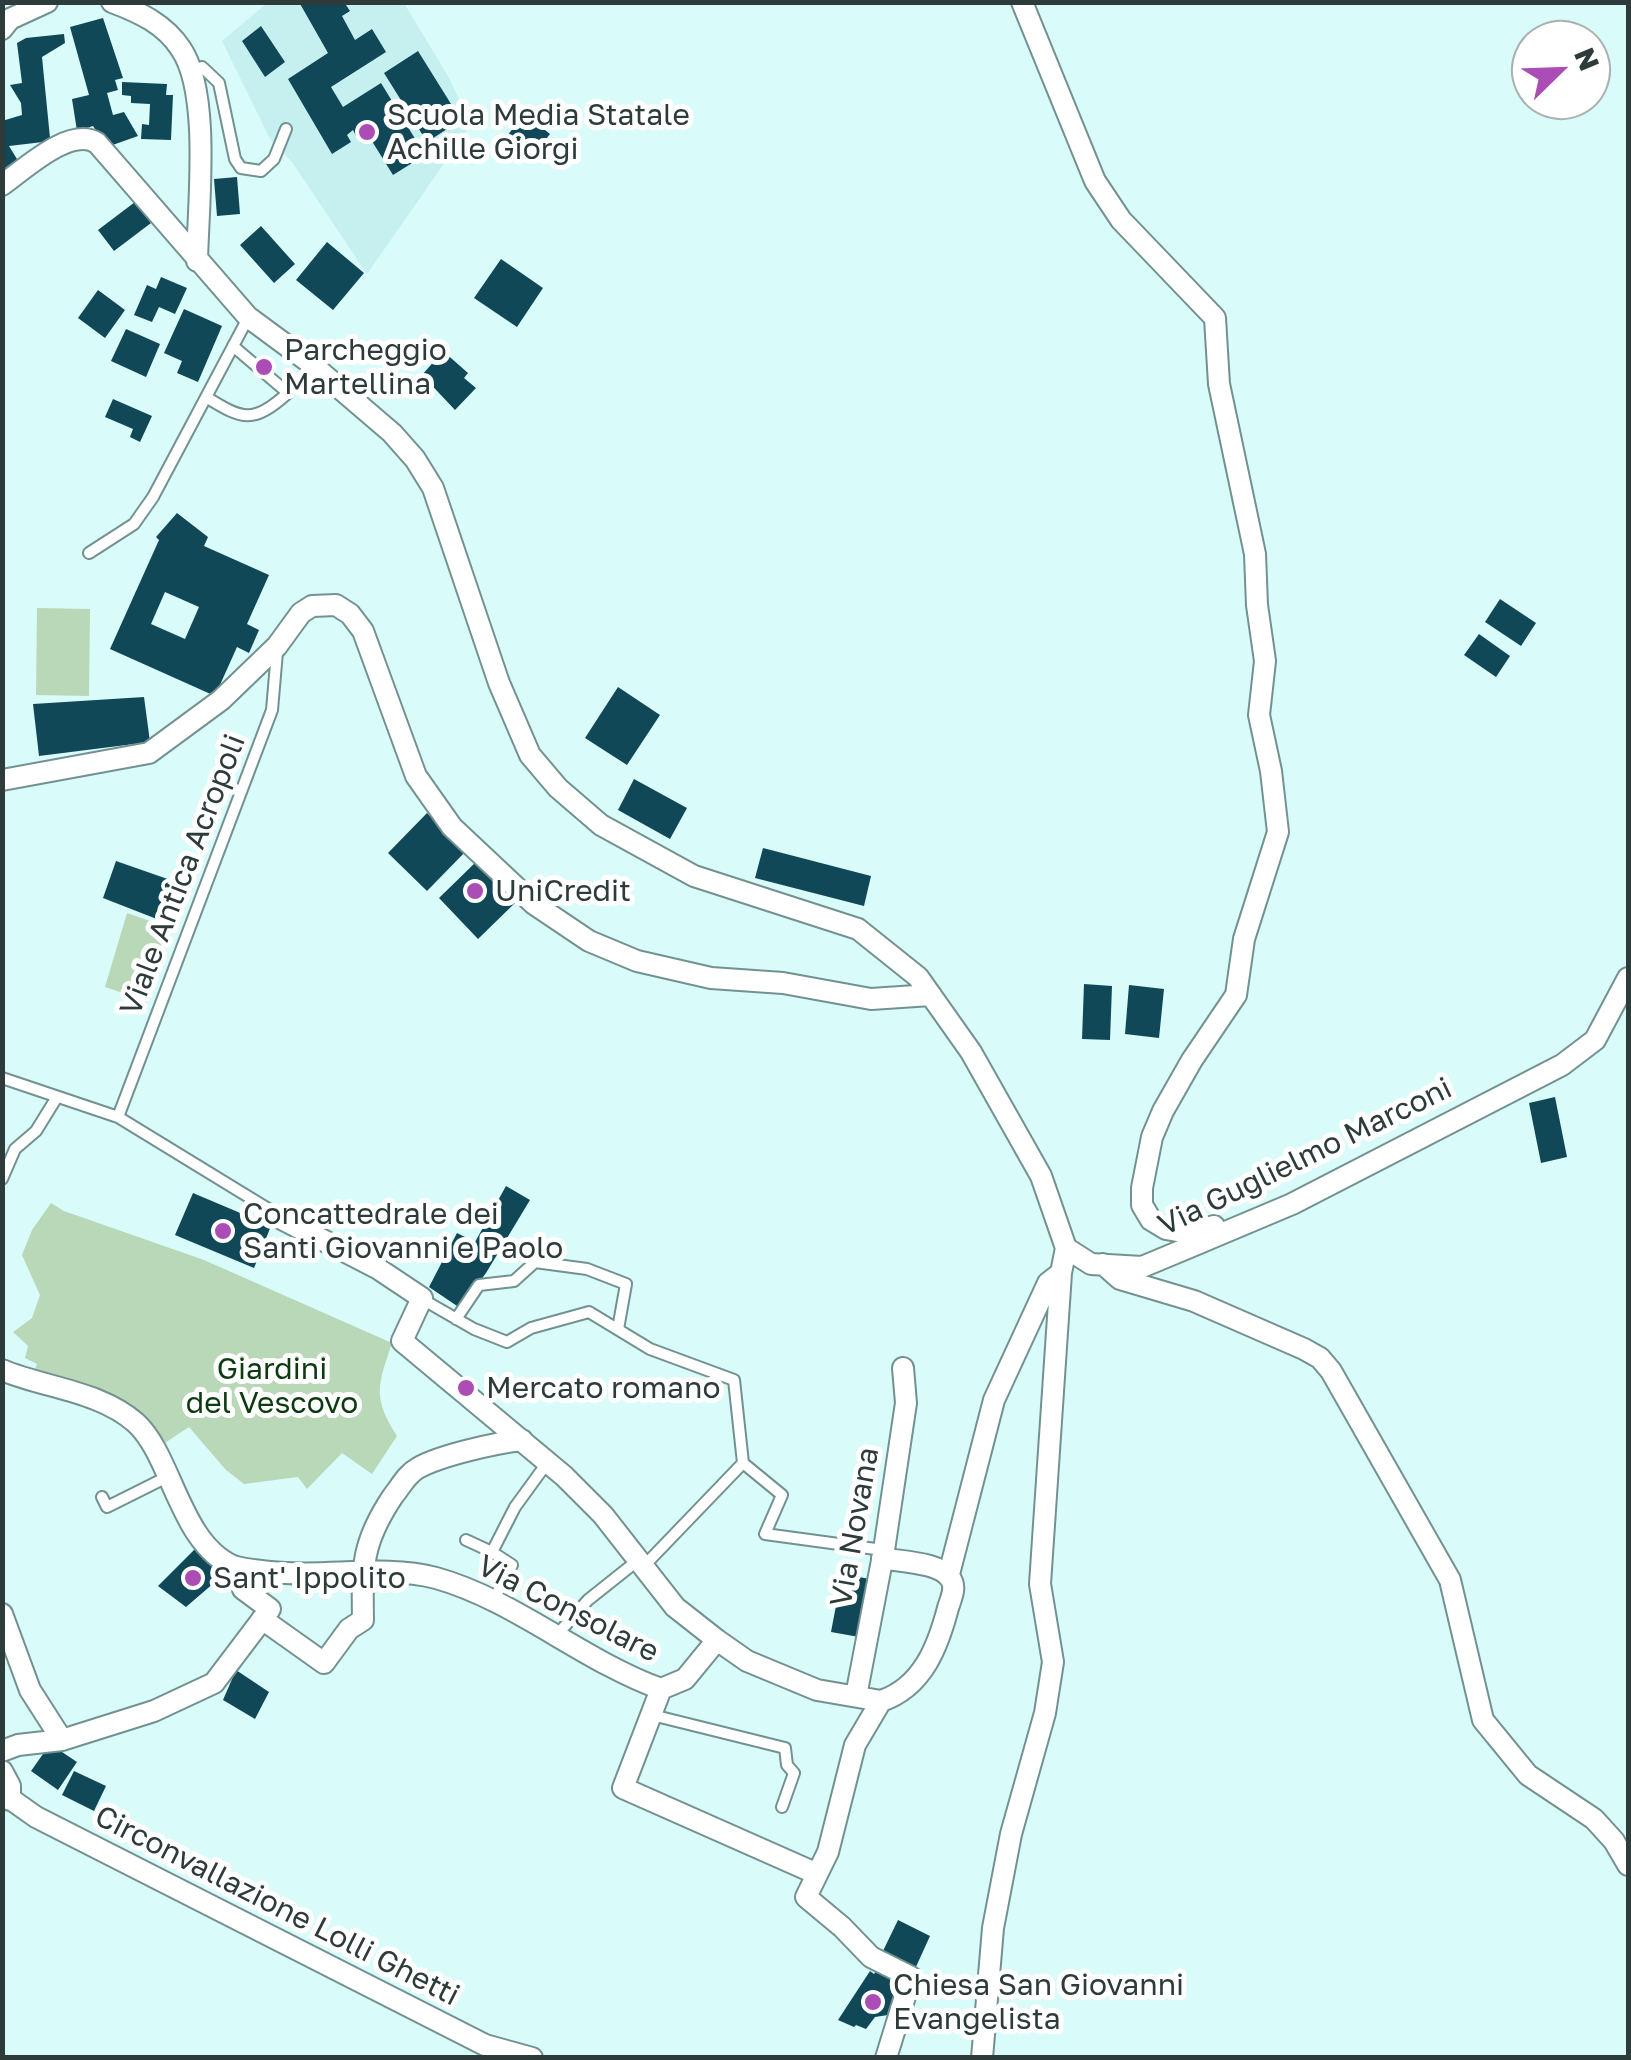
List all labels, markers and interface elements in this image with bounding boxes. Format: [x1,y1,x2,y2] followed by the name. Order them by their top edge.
[1511,20,1611,120] north arrow
[1568,43,1607,75] text: N
[387,97,690,168] place label: Scuola Media Statale Achille Giorgi
[356,121,378,143] marker: Scuola Media Statale Achille Giorgi
[284,332,447,402] place label: Parcheggio Martellina
[253,356,275,378] marker: Parcheggio Martellina
[113,729,253,1021] street label: Viale Antica Acropoli
[495,873,631,909] place label: UniCredit
[464,880,486,902] marker: UniCredit
[1152,1070,1458,1244] street label: Via Guglielmo Marconi
[243,1196,563,1266] place label: Concattedrale dei Santi Giovanni e Paolo
[212,1220,234,1242] marker: Concattedrale dei Santi Giovanni e Paolo
[186,1351,358,1422] park label: Giardini del Vescovo
[486,1370,720,1406] place label: Mercato romano
[455,1377,477,1399] marker: Mercato romano
[823,1445,887,1609] street label: Via Novana
[471,1548,665,1670] street label: Via Consolare
[213,1560,406,1596] place label: Sant' Ippolito
[182,1567,204,1589] marker: Sant' Ippolito
[89,1798,465,2014] street label: Circonvallazione Lolli Ghetti
[893,1967,1184,2038] place label: Chiesa San Giovanni Evangelista
[862,1991,884,2013] marker: Chiesa San Giovanni Evangelista

